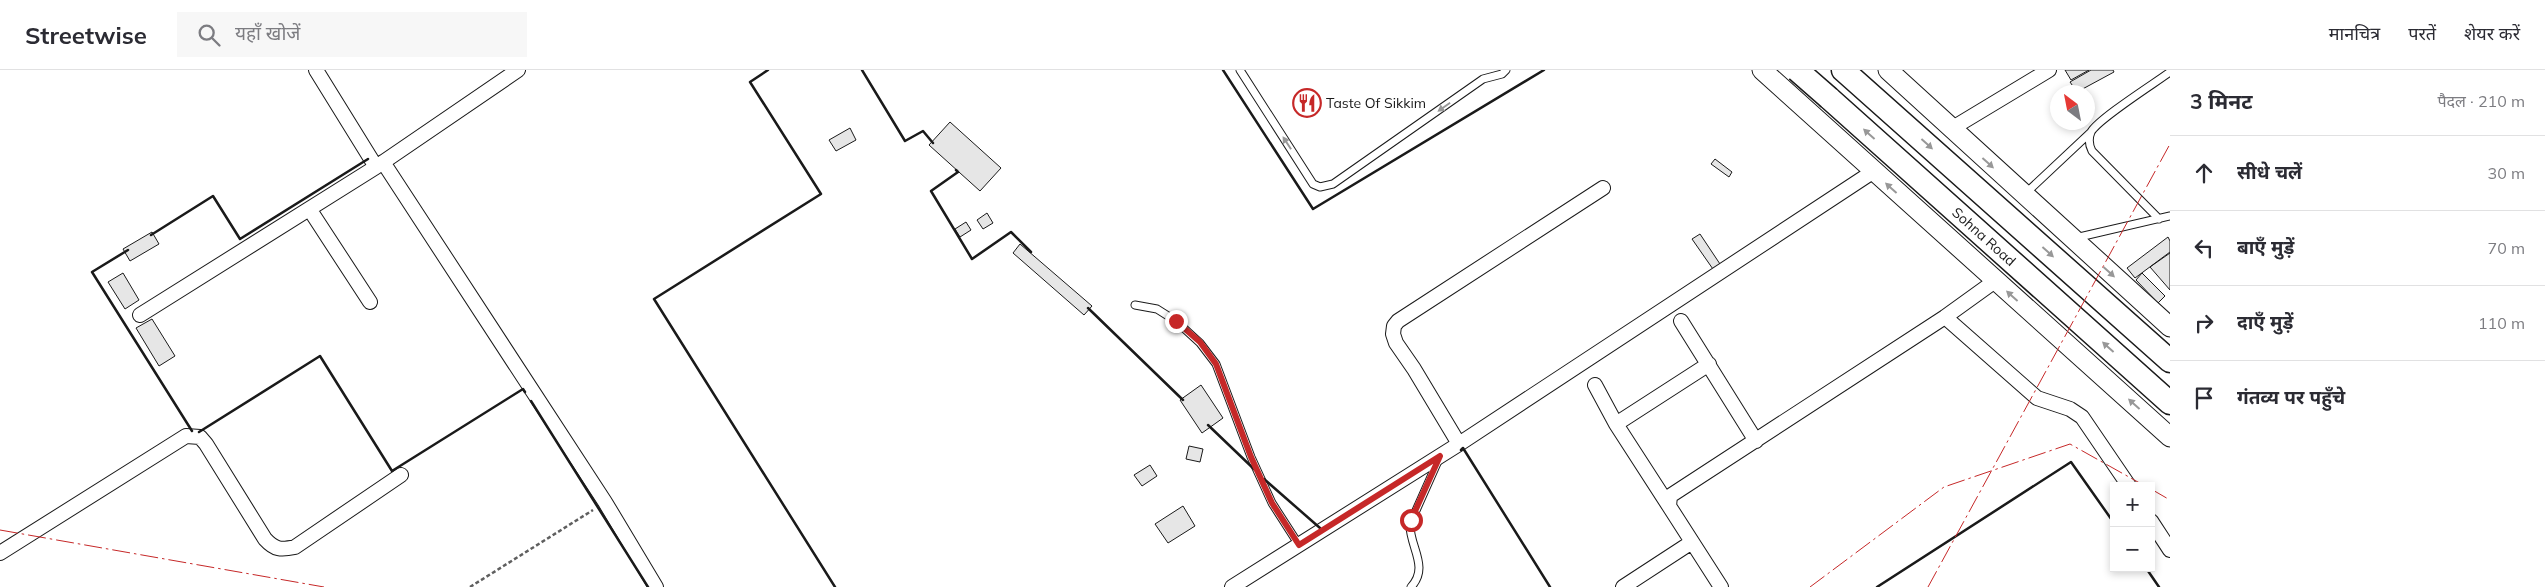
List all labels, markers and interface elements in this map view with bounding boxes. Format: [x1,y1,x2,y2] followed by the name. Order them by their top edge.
[177,12,527,57] search box
[25,20,147,50] text: Streetwise
[195,21,223,49] icon: search
[235,21,300,45] text: यहाँ खोजें
[2329,22,2380,45] text: मानचित्र
[2408,22,2436,45] text: परतें
[2464,22,2520,45] text: शेयर करें
[2050,85,2095,130] north arrow
[1292,88,1322,118] restaurant icon: Taste Of Sikkim
[2190,88,2252,114] text: 3 मिनट
[2437,91,2525,111] text: पैदल · 210 m
[1326,94,1426,112] place label: Taste Of Sikkim
[1437,101,1450,111] one-way arrow
[1863,128,1875,140] one-way arrow
[1282,137,1292,150] one-way arrow
[1920,139,1933,150] one-way arrow
[1982,157,1994,169] one-way arrow
[2190,159,2218,187] icon: ahead
[2237,160,2302,184] text: सीधे चलें
[2488,163,2525,183] text: 30 m
[1885,182,1898,193] one-way arrow
[1948,203,2020,270] street label: Sohna Road
[2190,234,2218,262] icon: left
[2237,235,2294,259] text: बाएँ मुड़ें
[2488,238,2525,258] text: 70 m
[2041,247,2054,258] one-way arrow
[2102,266,2114,278] one-way arrow
[2007,290,2019,302] one-way arrow
[2190,309,2218,337] icon: right
[1165,310,1188,333] route end
[2237,310,2293,334] text: दाएँ मुड़ें
[2478,313,2525,333] text: 110 m
[2102,341,2114,353] one-way arrow
[2190,384,2218,412] icon: arrive
[2237,385,2345,409] text: गंतव्य पर पहुँचे
[2128,398,2140,410] one-way arrow
[2110,482,2155,572] map controls
[2110,482,2155,527] button: +
[1400,509,1423,532] route start
[2110,527,2155,572] button: −

